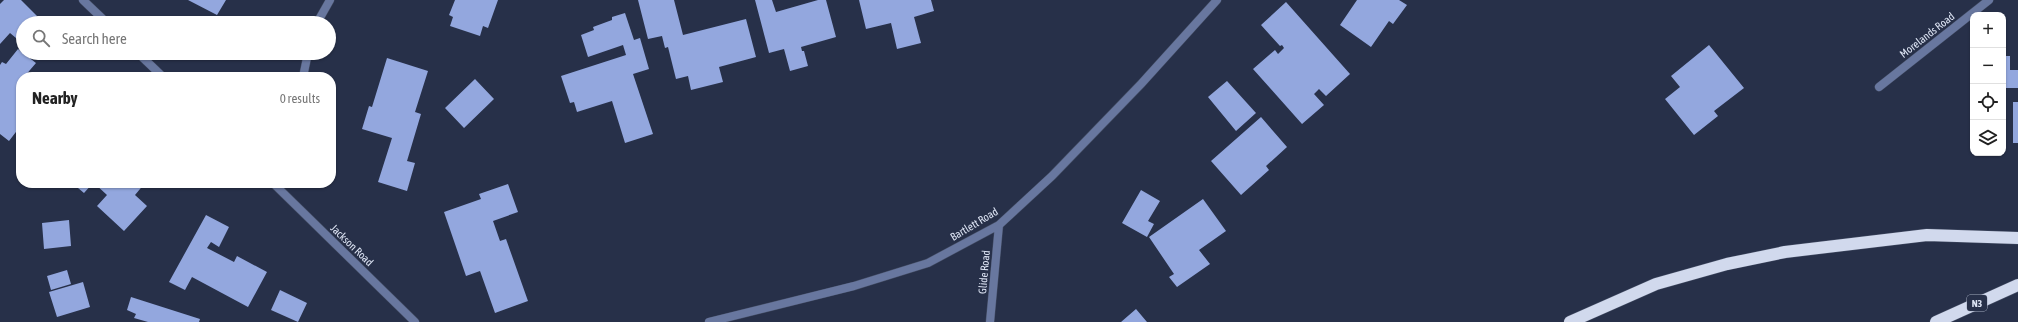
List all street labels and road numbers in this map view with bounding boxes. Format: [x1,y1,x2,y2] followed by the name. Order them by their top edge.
[1897,10,1957,60] street label: Morelands Road
[948,205,1000,243] street label: Bartlett Road
[328,222,376,268] street label: Jackson Road
[976,250,992,294] street label: Glide Road
[1967,295,1987,311] road number: N3

